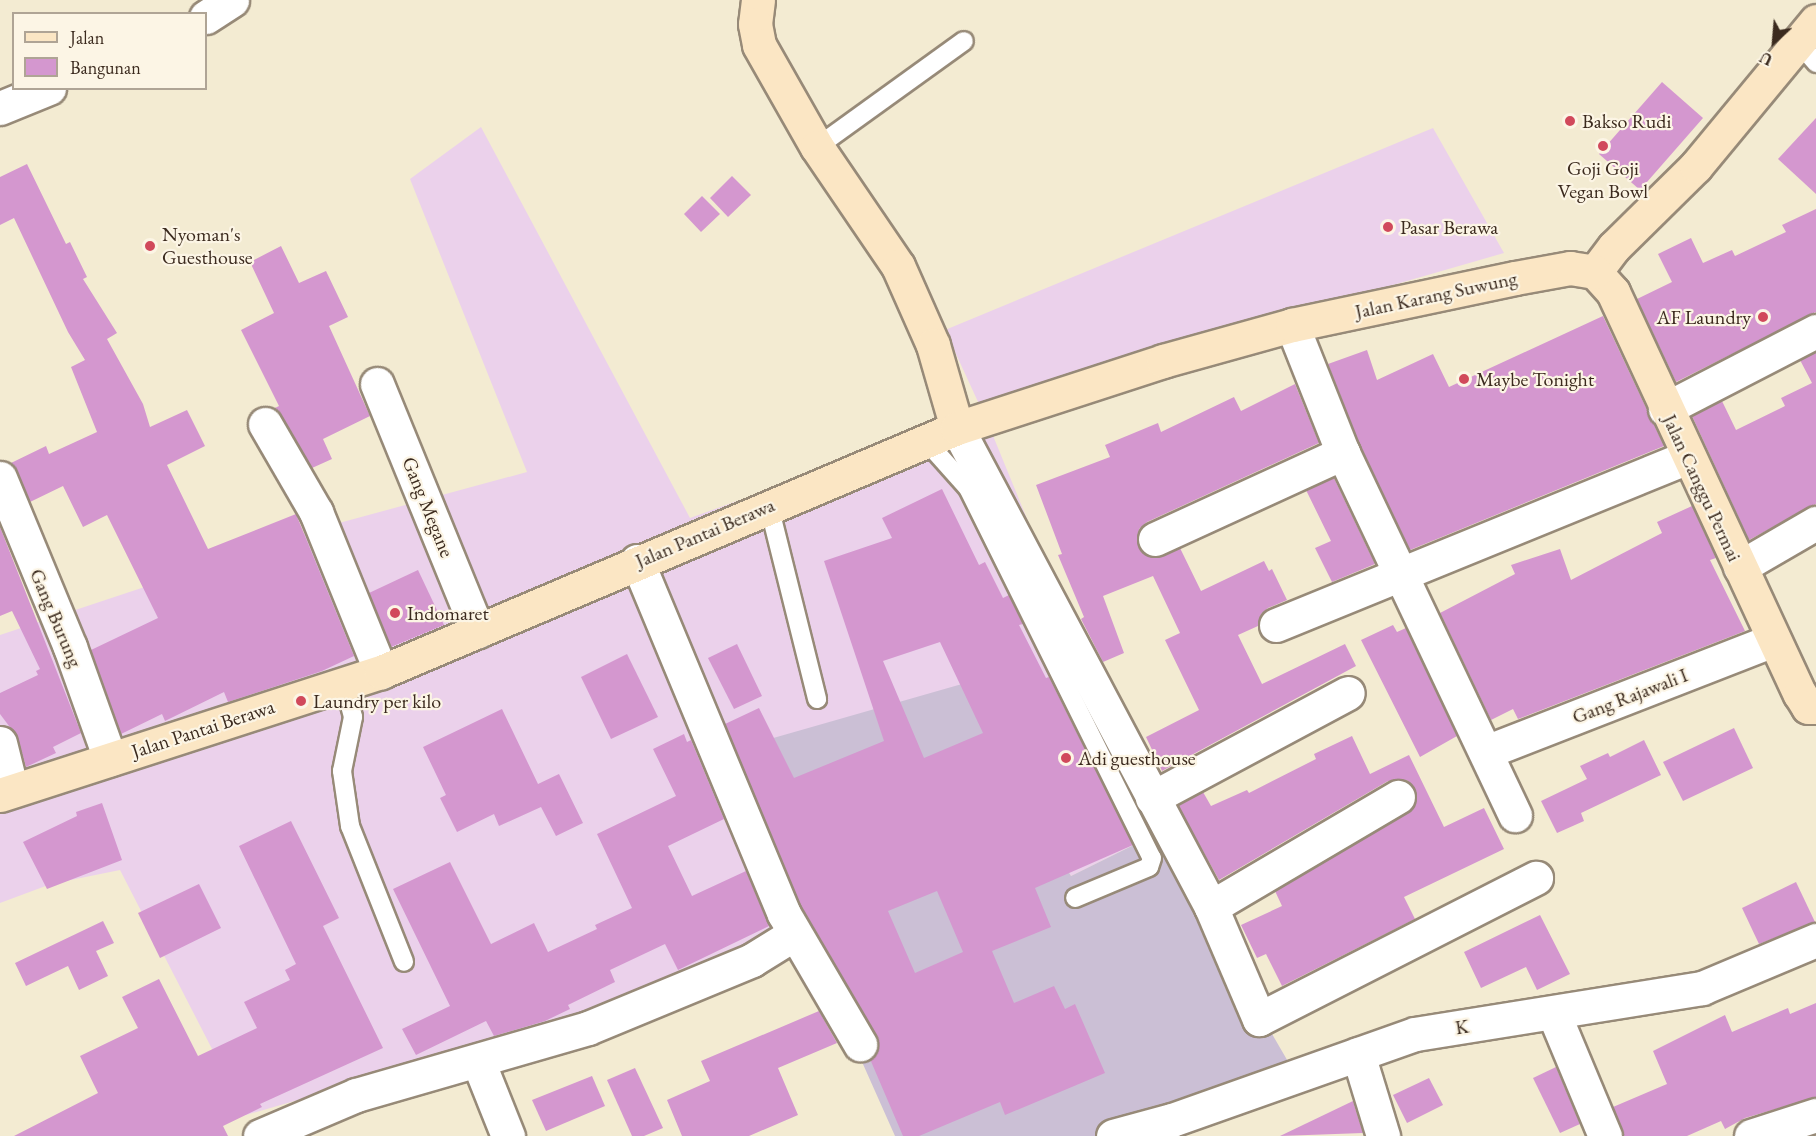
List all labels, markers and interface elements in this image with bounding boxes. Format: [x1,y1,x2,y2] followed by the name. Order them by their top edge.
[12,12,207,90] legend
[1744,12,1804,72] north arrow
[70,26,104,49] text: Jalan
[1756,47,1776,71] text: U
[70,56,141,79] text: Bangunan
[1582,109,1671,133] place label: Bakso Rudi
[1563,114,1577,128] marker: Bakso Rudi
[1596,139,1610,153] marker: Goji Goji Vegan Bowl
[1558,156,1648,203] place label: Goji Goji Vegan Bowl
[1400,215,1498,239] place label: Pasar Berawa
[1381,220,1395,234] marker: Pasar Berawa
[162,222,253,269] place label: Nyoman's Guesthouse
[143,239,157,253] marker: Nyoman's Guesthouse
[1353,266,1519,324] street label: Jalan Karang Suwung
[1657,305,1751,329] place label: AF Laundry
[1756,310,1770,324] marker: AF Laundry
[1476,367,1594,391] place label: Maybe Tonight
[1457,372,1471,386] marker: Maybe Tonight
[1657,411,1747,565] street label: Jalan Canggu Permai
[397,453,459,561] street label: Gang Megane
[632,493,778,573] street label: Jalan Pantai Berawa
[25,565,87,671] street label: Gang Burung
[407,601,489,625] place label: Indomaret
[388,606,402,620] marker: Indomaret
[1569,663,1691,729] street label: Gang Rajawali I
[313,689,441,713] place label: Laundry per kilo
[294,694,308,708] marker: Laundry per kilo
[128,695,278,763] street label: Jalan Pantai Berawa
[1078,746,1196,770] place label: Adi guesthouse
[1059,751,1073,765] marker: Adi guesthouse
[1453,1014,1471,1040] street label: K

